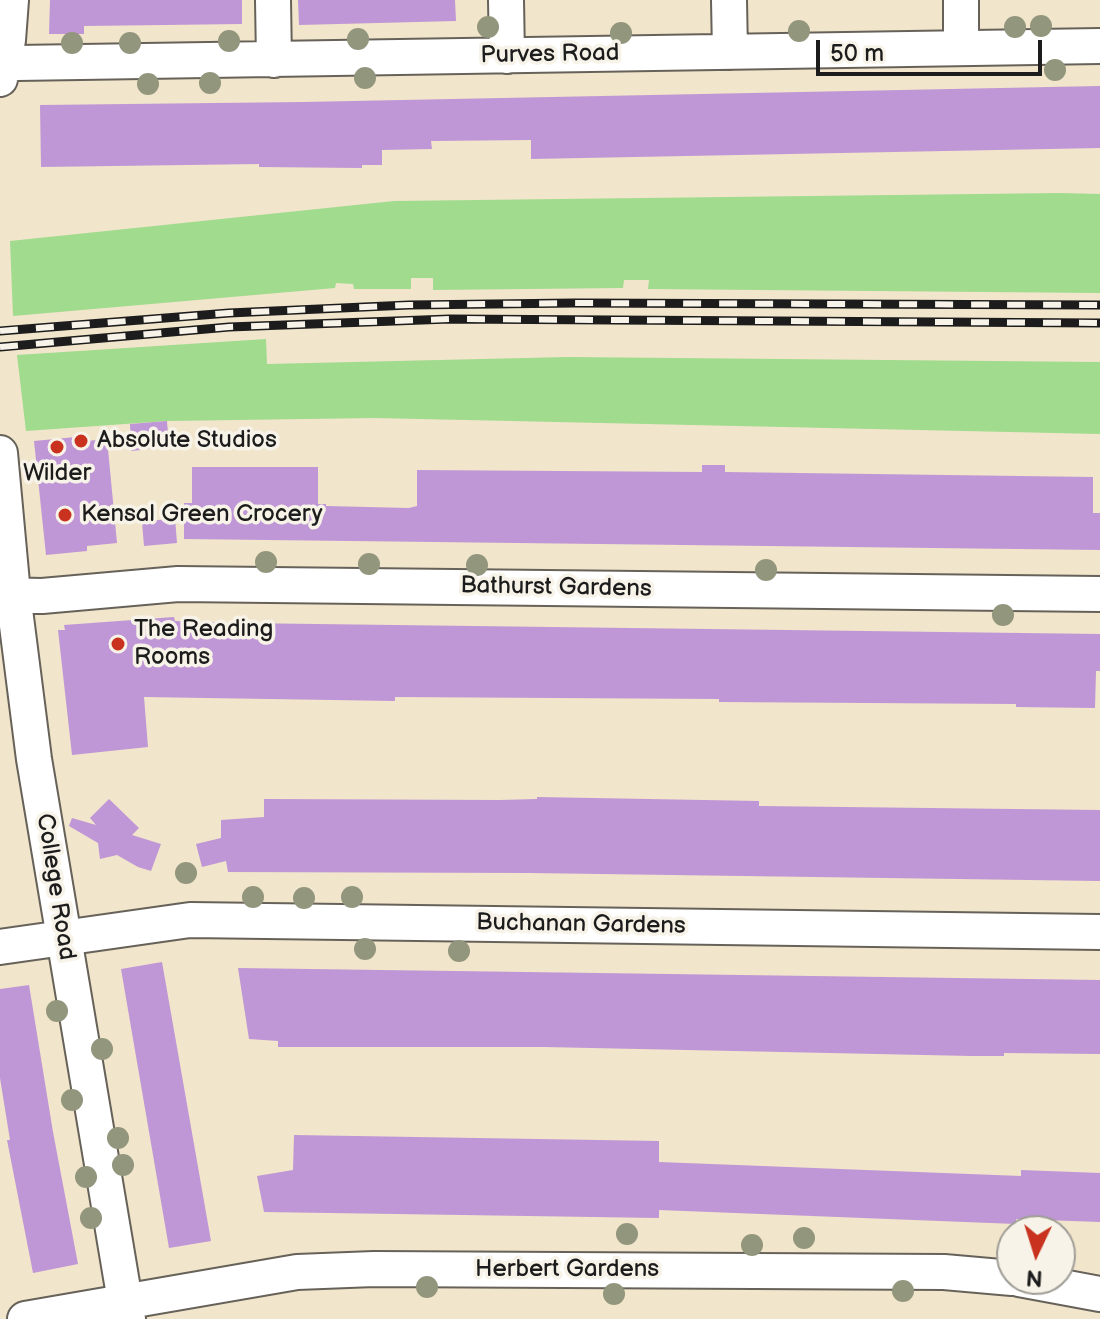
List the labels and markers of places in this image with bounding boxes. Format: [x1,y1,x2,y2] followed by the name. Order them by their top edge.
[97,427,277,455] place label: Absolute Studios
[72,432,90,450] marker: Absolute Studios
[48,438,66,456] marker: Wilder
[23,460,91,488] place label: Wilder
[81,501,323,529] place label: Kensal Green Crocery
[56,506,74,524] marker: Kensal Green Crocery
[134,616,273,672] place label: The Reading Rooms
[109,635,127,653] marker: The Reading Rooms

